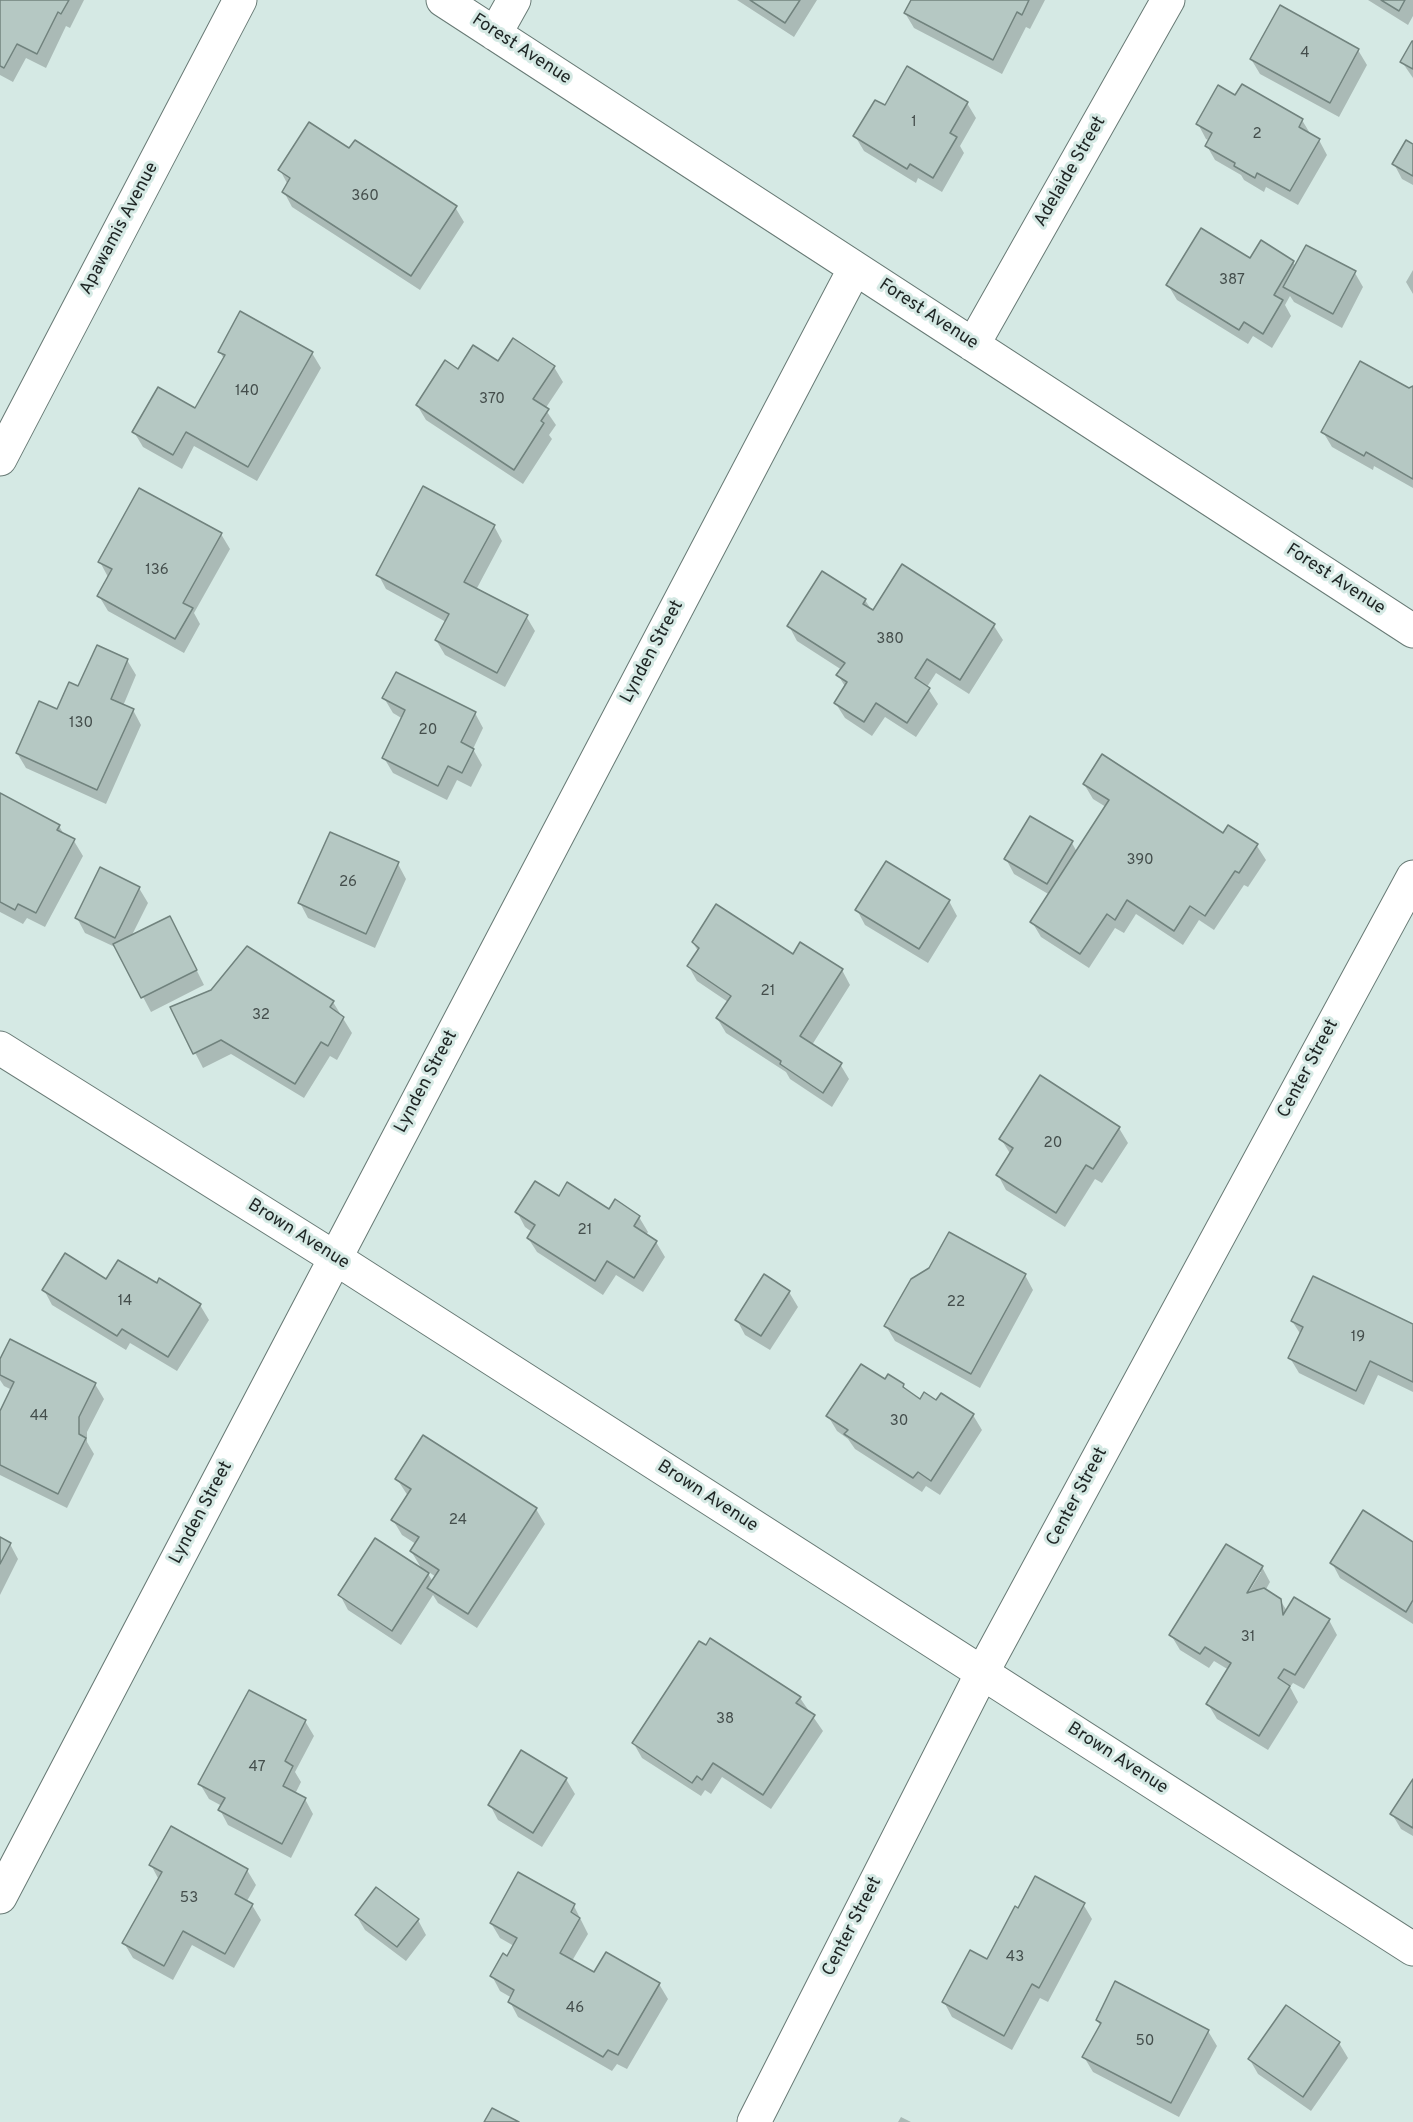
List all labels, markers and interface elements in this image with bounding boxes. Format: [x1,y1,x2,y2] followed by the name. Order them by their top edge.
[467,10,575,90] street label: Forest Avenue
[1300,45,1310,63] house number: 4
[1031,113,1111,231] street label: Adelaide Street
[911,114,917,132] house number: 1
[1252,126,1262,144] house number: 2
[76,159,164,299] street label: Apawamis Avenue
[351,188,379,206] house number: 360
[1219,272,1245,290] house number: 387
[874,275,982,355] street label: Forest Avenue
[235,383,259,401] house number: 140
[479,391,505,409] house number: 370
[1281,540,1389,620] street label: Forest Avenue
[145,562,169,580] house number: 136
[617,597,689,707] street label: Lynden Street
[876,631,904,649] house number: 380
[69,715,93,733] house number: 130
[419,722,437,740] house number: 20
[1126,852,1154,870] house number: 390
[339,874,357,892] house number: 26
[761,983,775,1001] house number: 21
[252,1007,270,1025] house number: 32
[1274,1016,1344,1122] street label: Center Street
[391,1027,463,1137] street label: Lynden Street
[1044,1135,1062,1153] house number: 20
[243,1195,353,1275] street label: Brown Avenue
[578,1222,592,1240] house number: 21
[118,1293,132,1311] house number: 14
[947,1294,965,1312] house number: 22
[1351,1329,1365,1347] house number: 19
[30,1408,48,1426] house number: 44
[890,1413,908,1431] house number: 30
[1043,1444,1113,1550] street label: Center Street
[653,1456,761,1538] street label: Brown Avenue
[166,1458,238,1568] street label: Lynden Street
[449,1512,467,1530] house number: 24
[1241,1629,1255,1647] house number: 31
[716,1711,734,1729] house number: 38
[1063,1718,1171,1800] street label: Brown Avenue
[249,1759,265,1777] house number: 47
[819,1874,887,1980] street label: Center Street
[180,1890,198,1908] house number: 53
[1006,1949,1024,1967] house number: 43
[566,2000,584,2018] house number: 46
[1136,2033,1154,2051] house number: 50

